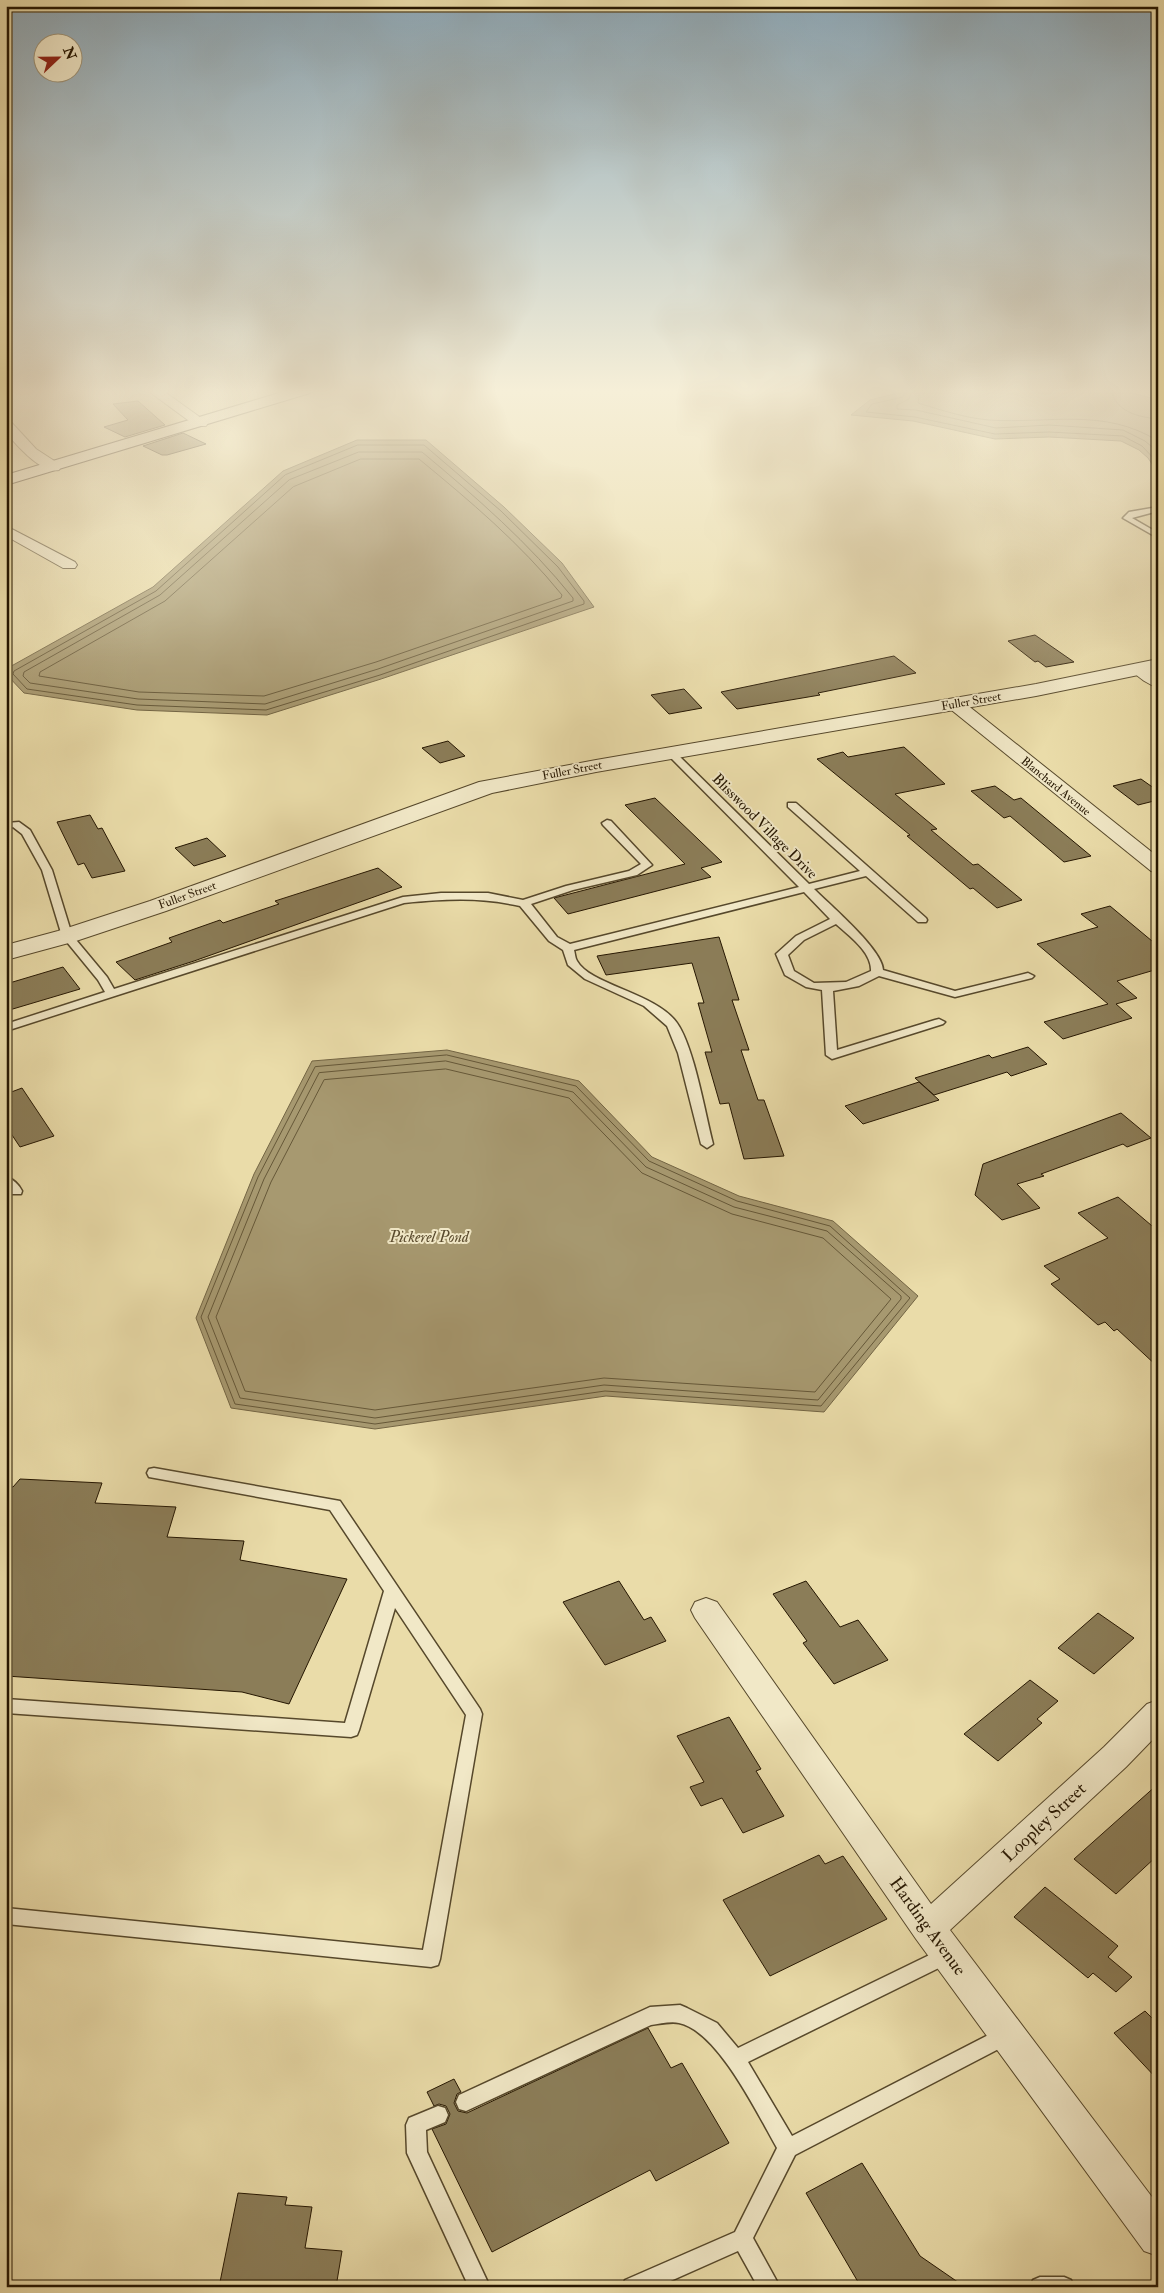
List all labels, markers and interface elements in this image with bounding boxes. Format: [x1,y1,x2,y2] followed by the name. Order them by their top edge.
[32,32,82,82] north arrow
[59,43,80,63] text: N
[940,689,1002,714] street label: Fuller Street
[1018,754,1094,819] street label: Blanchard Avenue
[541,757,603,784] street label: Fuller Street
[708,770,821,883] street label: Blisswood Village Drive
[156,878,218,913] street label: Fuller Street
[388,1227,470,1247] water label: Pickerel Pond
[998,1778,1091,1867] street label: Loopley Street
[884,1872,971,1981] street label: Harding Avenue

